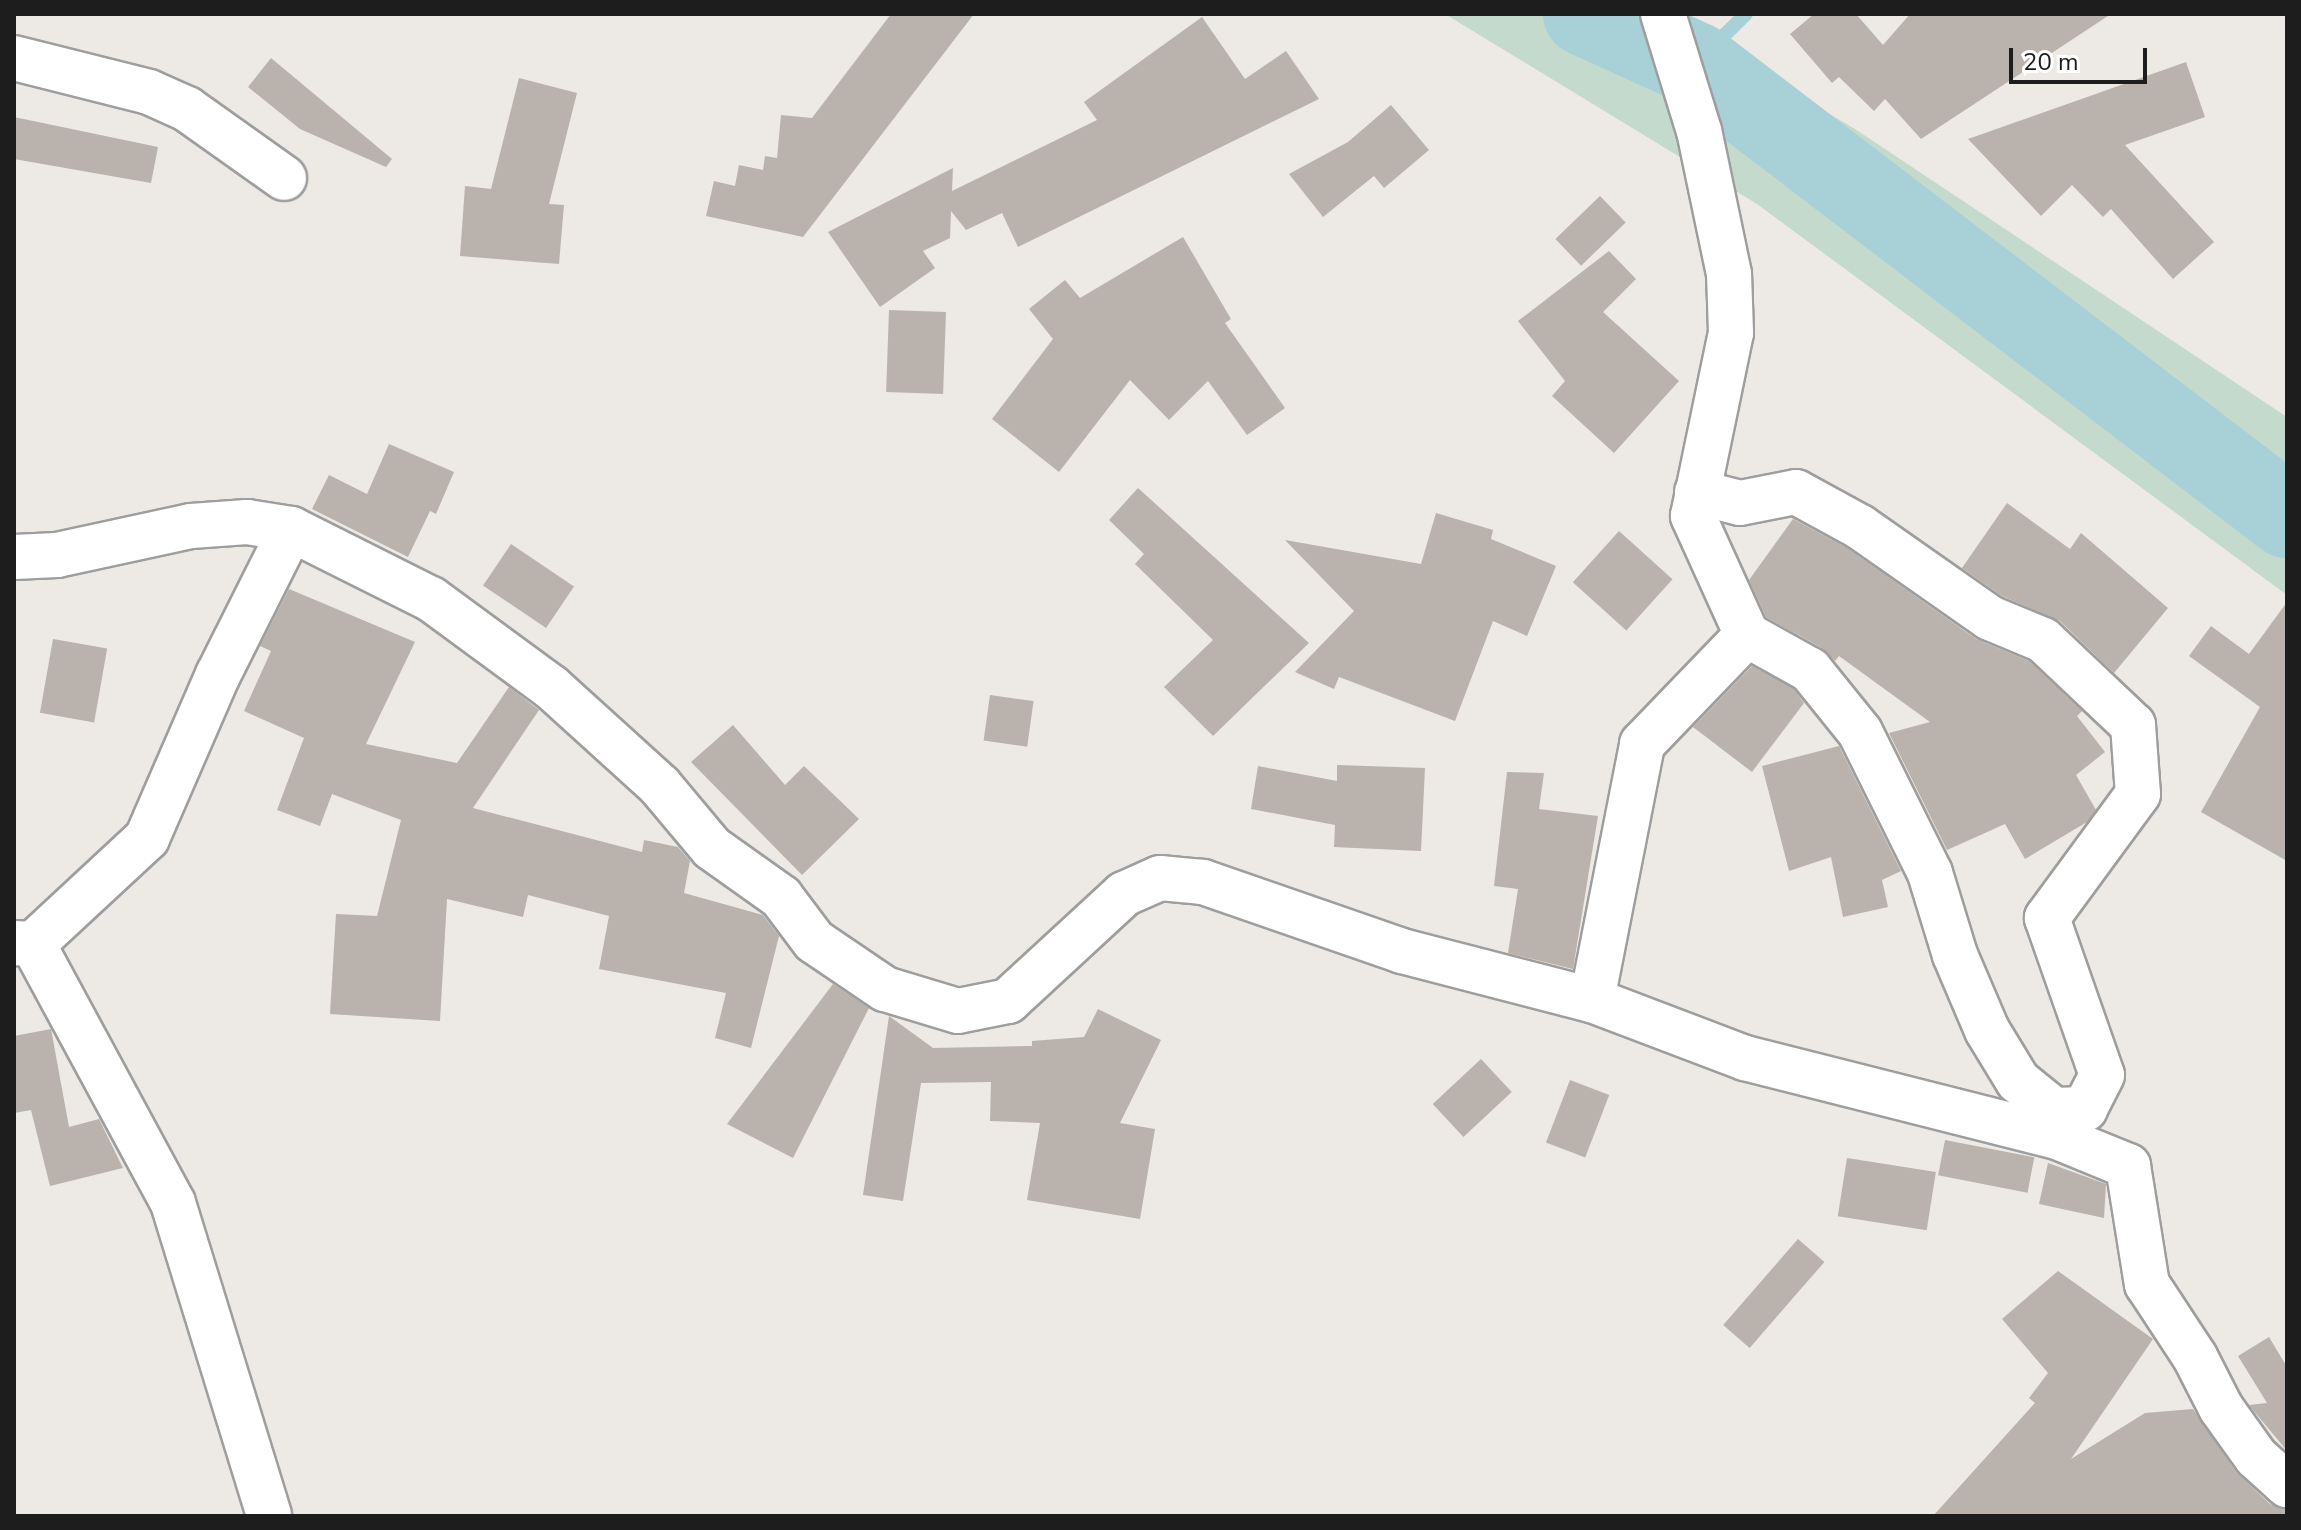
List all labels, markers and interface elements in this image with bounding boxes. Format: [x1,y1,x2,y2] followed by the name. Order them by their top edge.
[2013,32,2151,82] scale bar
[2023,46,2079,78] text: 20 m

